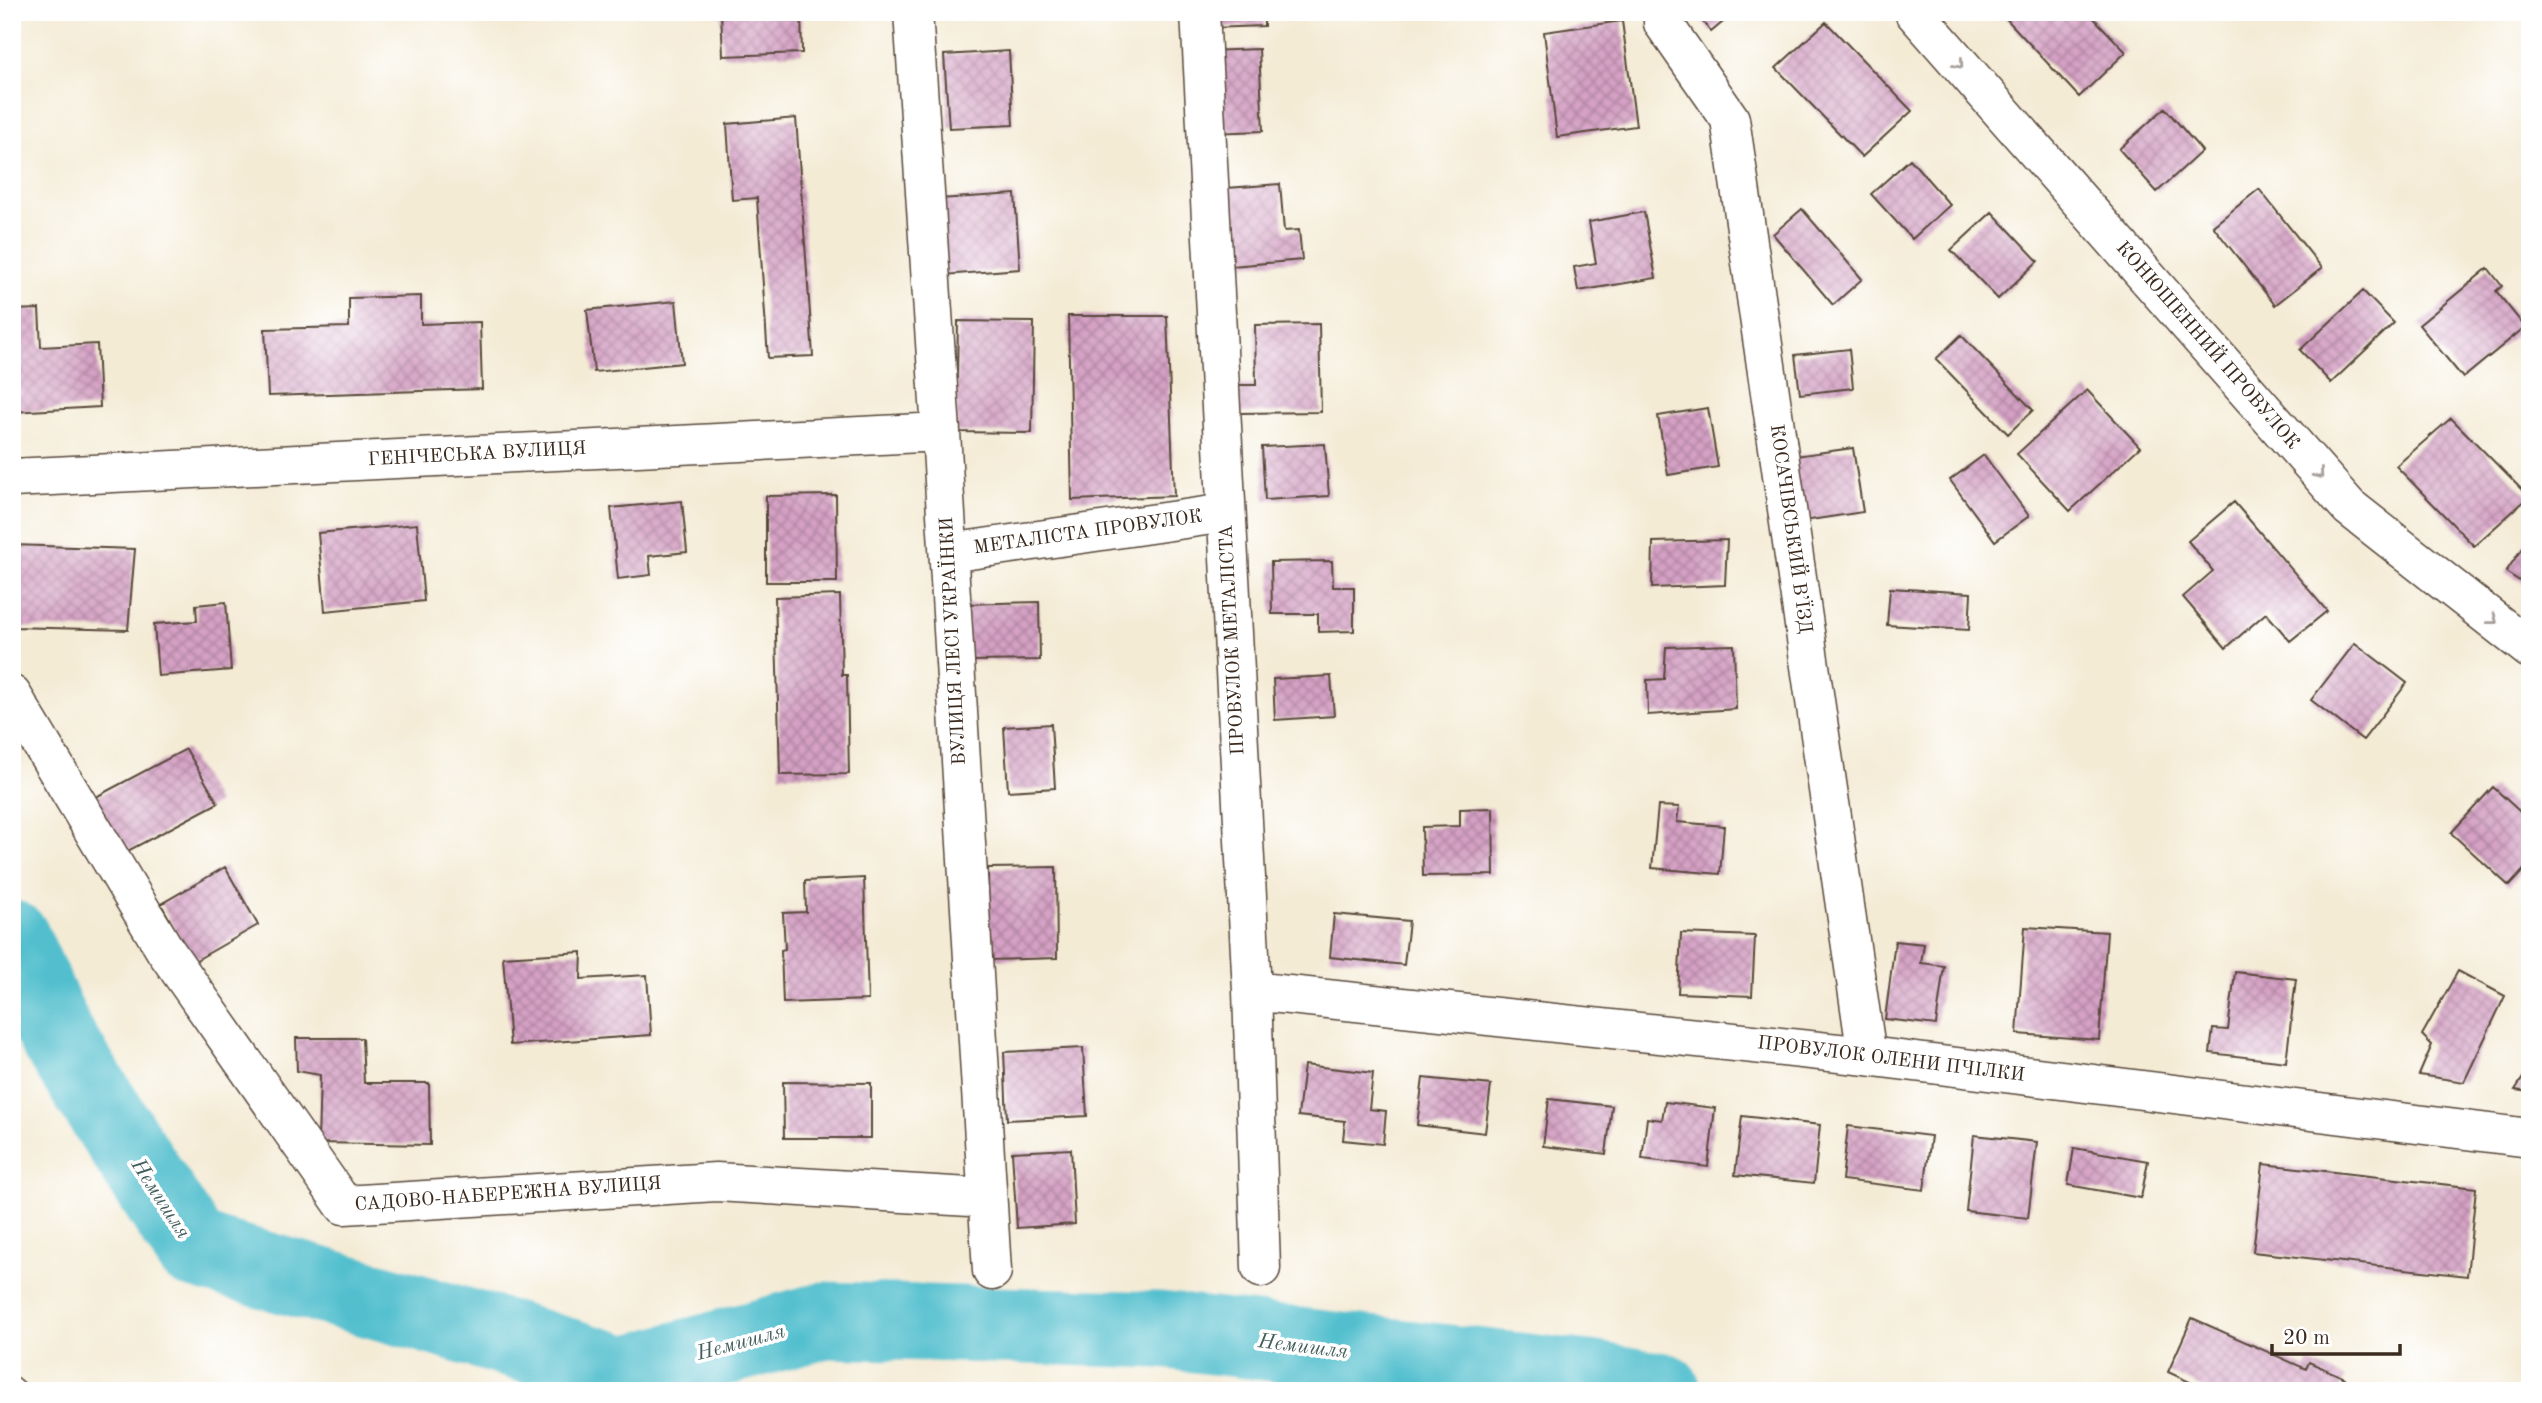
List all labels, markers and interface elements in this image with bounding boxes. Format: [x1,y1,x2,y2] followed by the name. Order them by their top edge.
[1951,55,1963,68] one-way arrow
[2112,236,2305,454] street label: КОНЮШЕННИЙ ПРОВУЛОК
[1766,423,1818,635] street label: КОСАЧІВСЬКИЙ В’ЇЗД
[367,440,587,470] street label: ГЕНІЧЕСЬКА ВУЛИЦЯ
[2311,466,2323,479] one-way arrow
[972,508,1204,558] street label: МЕТАЛІСТА ПРОВУЛОК
[935,516,970,766] street label: ВУЛИЦЯ ЛЕСІ УКРАЇНКИ
[1217,524,1249,756] street label: ПРОВУЛОК МЕТАЛІСТА
[2485,612,2497,625] one-way arrow
[1756,1034,2026,1086] street label: ПРОВУЛОК ОЛЕНИ ПЧІЛКИ
[126,1154,194,1243] water label: Немишля
[354,1175,662,1215] street label: САДОВО-НАБЕРЕЖНА ВУЛИЦЯ
[2272,1312,2400,1356] scale bar
[694,1321,788,1365] water label: Немишля
[2283,1328,2330,1349] text: 20 m
[1256,1331,1349,1363] water label: Немишля

